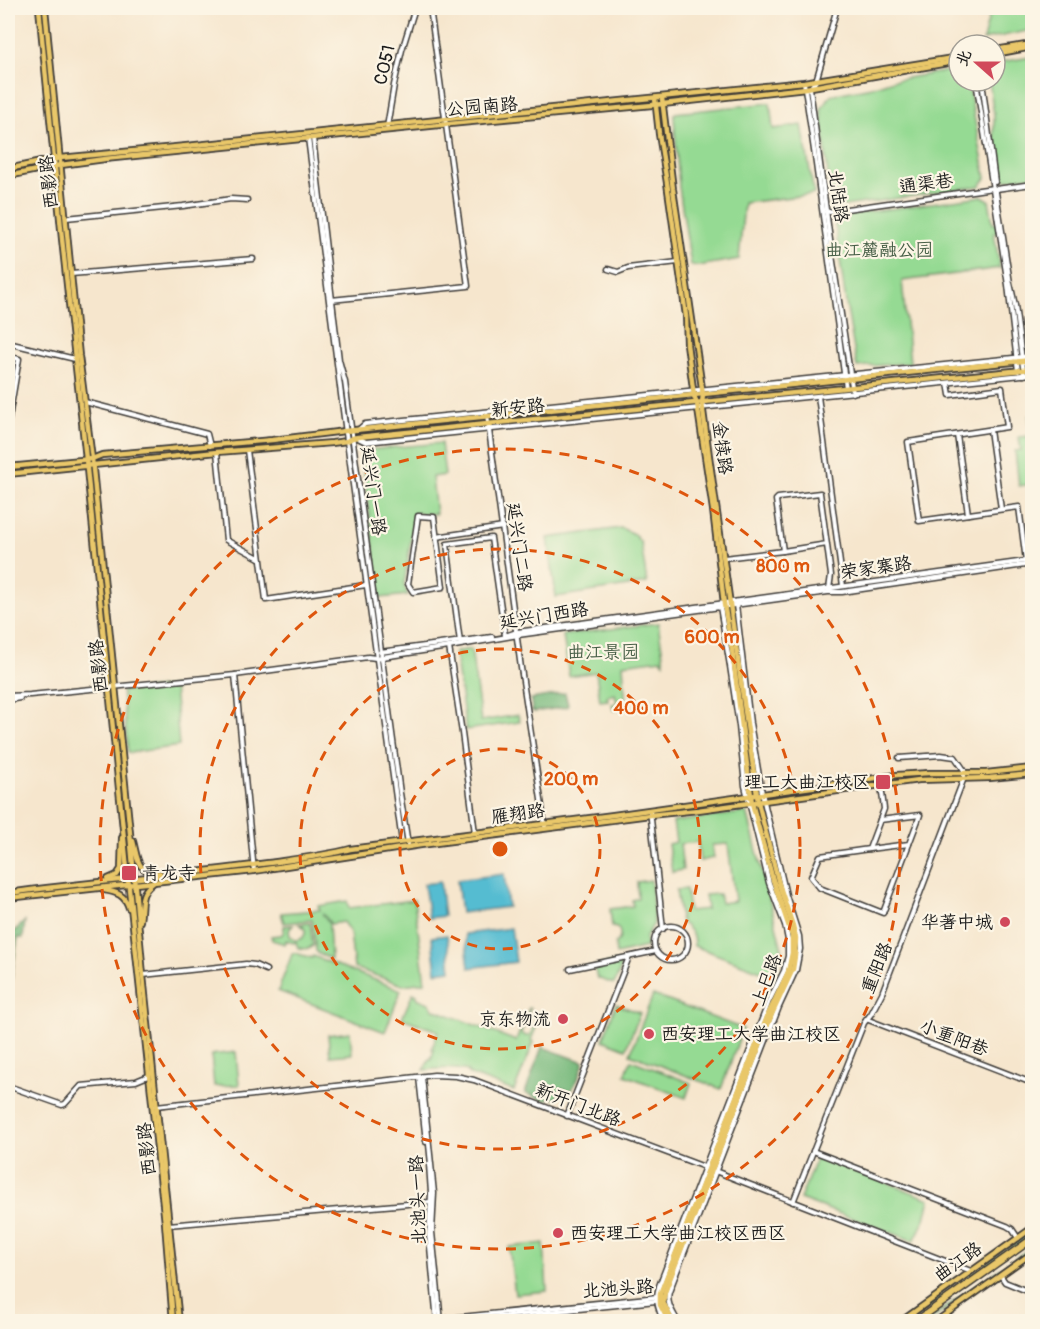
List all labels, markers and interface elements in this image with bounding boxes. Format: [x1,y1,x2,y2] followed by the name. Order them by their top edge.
[947,33,1007,93] north arrow
[369,43,401,87] street label: C051
[952,47,976,69] text: 北
[445,92,519,122] street label: 公园南路
[35,154,63,210] street label: 西影路
[823,168,853,224] street label: 北陆路
[898,169,954,199] street label: 通渠巷
[825,239,933,262] park label: 曲江麓融公园
[490,394,546,422] street label: 新安路
[707,420,737,476] street label: 金犊路
[355,445,391,537] street label: 延兴门一路
[501,501,537,593] street label: 延兴门二路
[839,552,913,584] street label: 荣家寨路
[756,555,810,578] text: 800 m
[498,598,590,634] street label: 延兴门西路
[685,626,739,649] text: 600 m
[85,638,113,694] street label: 西影路
[567,641,639,664] park label: 曲江景园
[614,697,668,720] text: 400 m
[544,768,598,791] text: 200 m
[744,771,870,794] place label: 理工大曲江校区
[874,773,892,791] marker: 理工大曲江校区
[490,799,546,829] street label: 雁翔路
[490,839,510,859] centre of rings
[142,862,196,885] place label: 青龙寺
[120,864,138,882] marker: 青龙寺
[921,911,993,934] place label: 华著中城
[998,915,1012,929] marker: 华著中城
[856,939,898,997] street label: 重阳路
[747,951,787,1009] street label: 上巳路
[479,1008,551,1031] place label: 京东物流
[556,1012,570,1026] marker: 京东物流
[916,1014,992,1062] street label: 小重阳巷
[661,1023,841,1046] place label: 西安理工大学曲江校区
[642,1027,656,1041] marker: 西安理工大学曲江校区
[532,1078,624,1132] street label: 新开门北路
[133,1121,161,1177] street label: 西影路
[405,1155,431,1245] street label: 北池头一路
[570,1222,786,1245] place label: 西安理工大学曲江校区西区
[551,1226,565,1240] marker: 西安理工大学曲江校区西区
[929,1237,987,1287] street label: 曲江路
[581,1275,655,1303] street label: 北池头路

